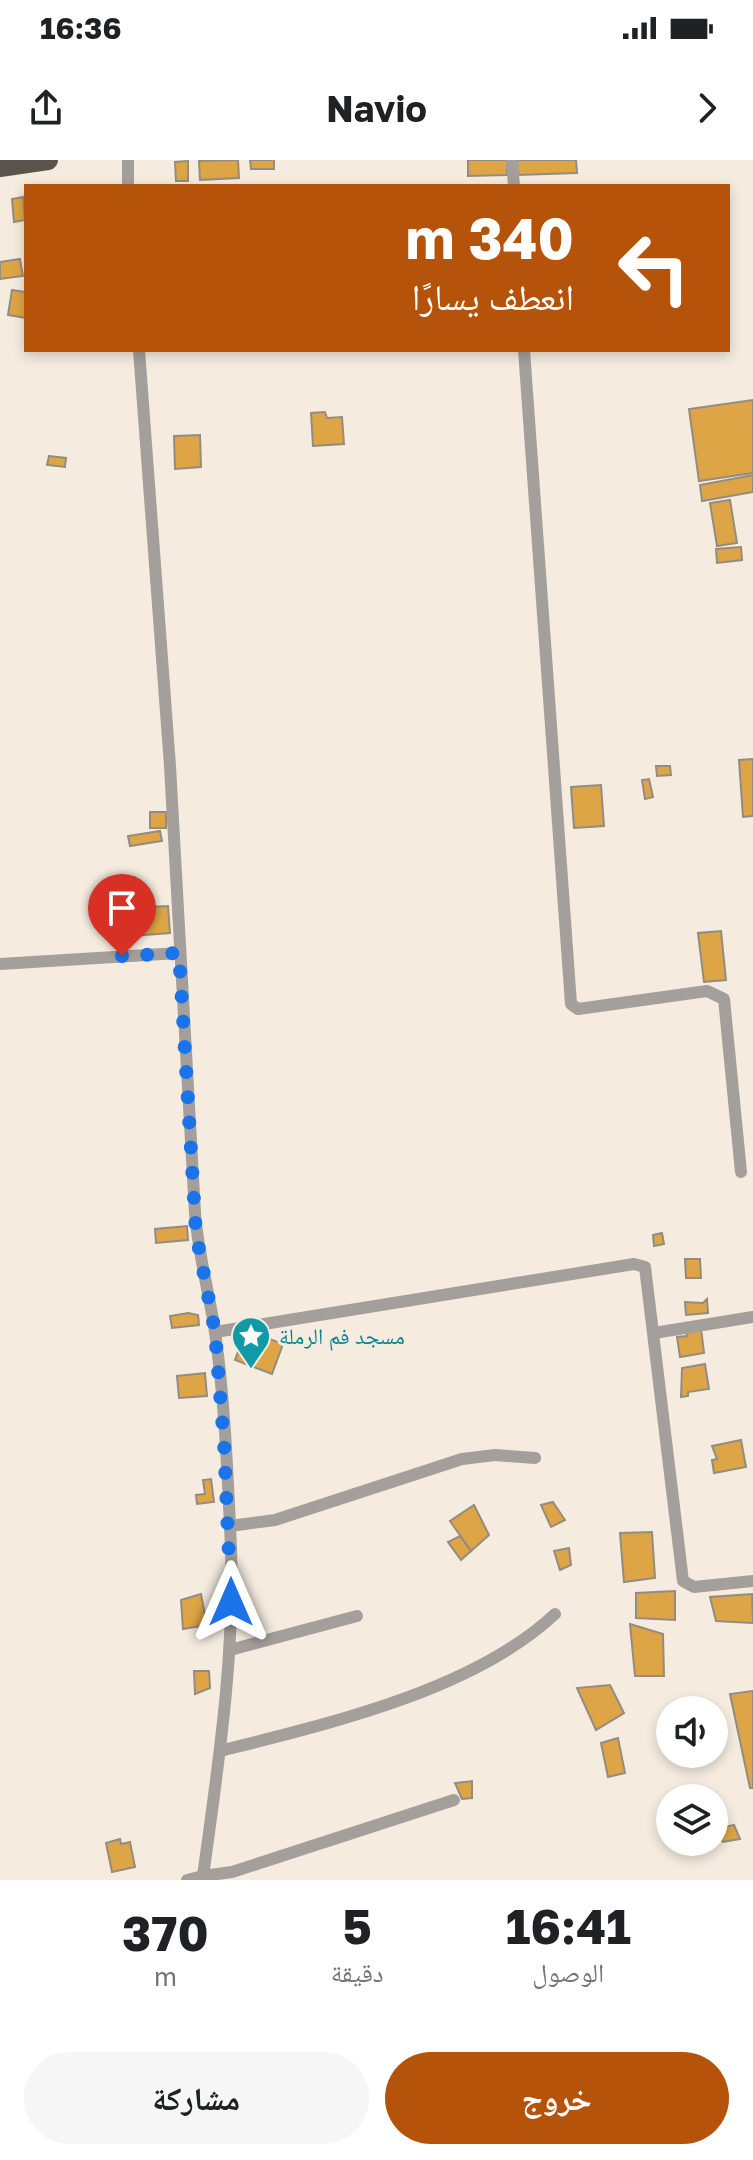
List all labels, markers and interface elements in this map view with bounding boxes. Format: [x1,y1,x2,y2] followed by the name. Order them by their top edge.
[40,10,121,46] text: 16:36
[24,86,68,130] icon: share
[685,86,729,130] icon: forward
[326,87,427,130] text: Navio
[405,204,574,271] text: 340 m
[602,216,706,320] icon: left
[412,275,574,318] text: انعطف يسارًا
[88,874,156,956] pin
[100,886,144,930] icon: arrive
[230,1315,272,1370] place icon: مسجد فم الرملة
[279,1322,405,1351] place label: مسجد فم الرملة
[189,1560,273,1644] position arrow
[656,1696,728,1856] map controls
[656,1696,728,1768] button: sound
[656,1784,728,1856] button: layers
[343,1897,372,1955] text: 5
[506,1897,631,1955] text: 16:41
[122,1904,209,1962] text: 370
[331,1957,384,1988] text: دقيقة
[532,1957,604,1988] text: الوصول
[154,1961,177,1992] text: m
[24,2052,369,2144] button: مشاركة
[385,2052,729,2144] button: خروج

